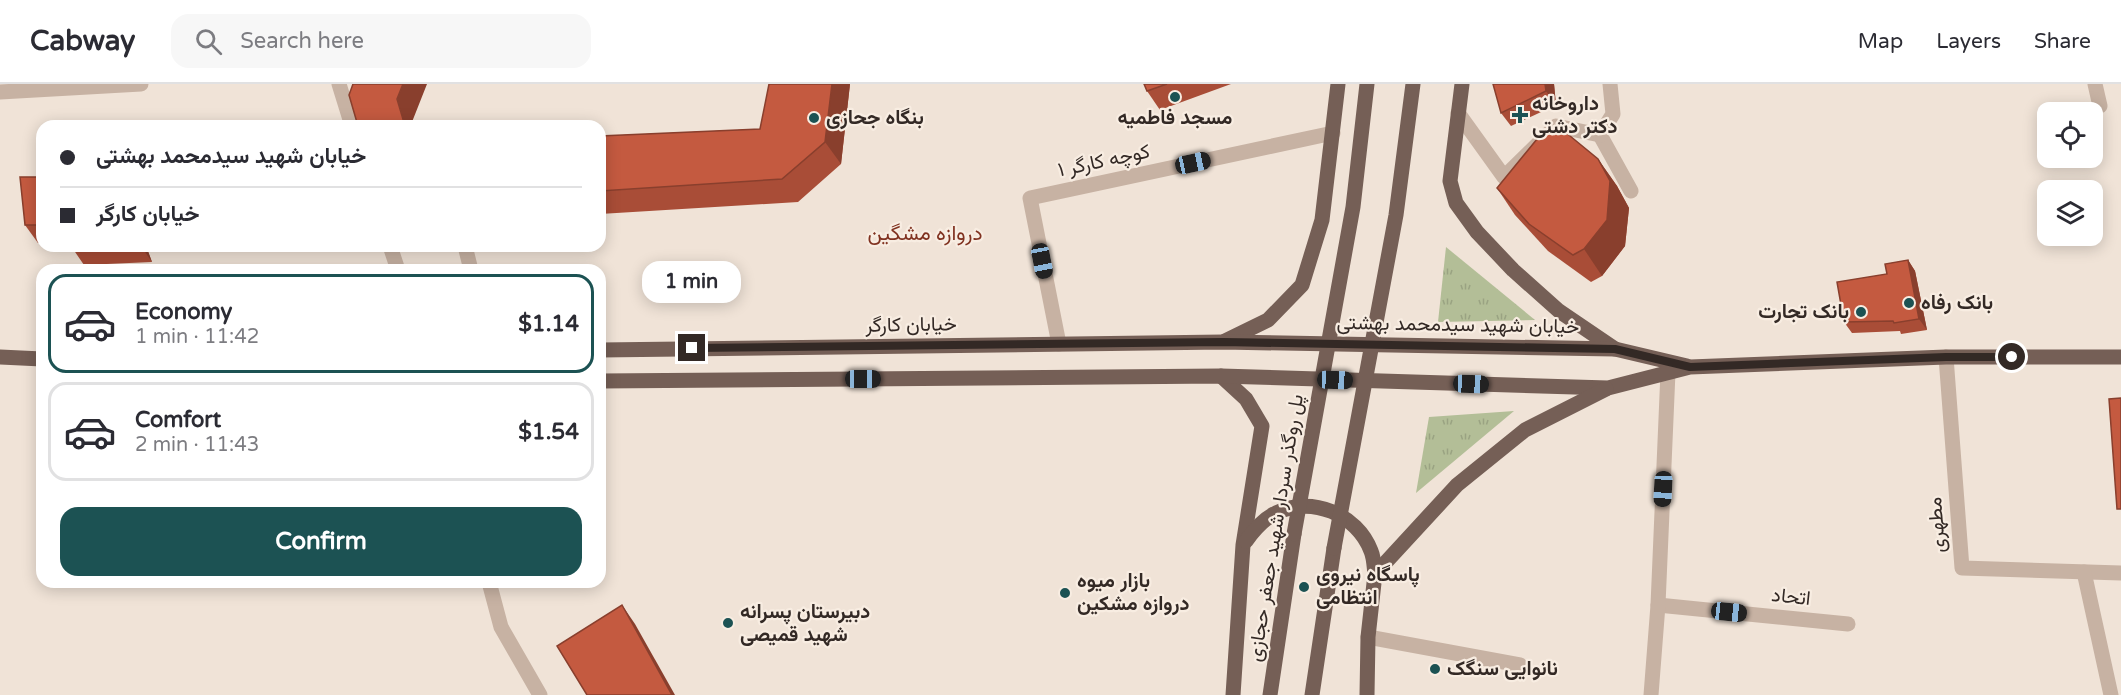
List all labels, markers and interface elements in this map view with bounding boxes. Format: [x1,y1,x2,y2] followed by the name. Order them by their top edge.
[171,14,591,68] search box
[30,24,135,58] text: Cabway
[192,25,225,58] icon: search
[240,28,364,54] text: Search here
[1858,29,1903,54] text: Map
[1936,29,2001,54] text: Layers
[2034,29,2091,54] text: Share
[1168,90,1182,104] marker: مسجد فاطمیه
[1532,92,1617,139] place label: داروخانه دکتر دشتی
[2037,102,2103,246] map controls
[2037,102,2103,168] button: locate
[826,106,924,130] place label: بنگاه جحازی
[1118,106,1233,130] place label: مسجد فاطمیه
[1513,108,1527,122] marker: داروخانه دکتر دشتی
[807,111,821,125] marker: بنگاه جحازی
[1056,140,1153,183] street label: کوچه کارگر ۱
[96,143,366,169] text: خیابان شهید سیدمحمد بهشتی
[1174,150,1212,176] car
[2037,180,2103,246] button: layers
[96,201,199,227] text: خیابان کارگر
[867,221,983,246] district label: دروازه مشگین
[1030,242,1054,280] car
[642,261,742,303] callout: 1 min
[665,270,718,294] text: 1 min
[1921,291,1993,315] place label: بانک رفاه
[1902,296,1916,310] marker: بانک رفاه
[63,297,117,351] icon: car
[135,299,232,325] text: Economy
[1758,300,1849,324] place label: بانک تجارت
[1854,305,1868,319] marker: بانک تجارت
[518,311,579,337] text: $1.14
[1336,311,1580,339] street label: خیابان شهید سیدمحمد بهشتی
[864,312,957,338] street label: خیابان کارگر
[135,325,259,349] text: 1 min · 11:42
[678,334,705,361] route end
[1998,343,2025,370] route start
[845,370,881,388] car
[1317,370,1353,390] car
[1453,374,1489,394] car
[1243,393,1310,664] street label: پل روگذر سردار شهید جعفر حجازی
[63,405,117,459] icon: car
[135,407,221,433] text: Comfort
[518,419,579,445] text: $1.54
[135,433,259,457] text: 2 min · 11:43
[1653,471,1673,507] car
[1923,496,1951,554] street label: مطهری
[60,507,582,576] button: Confirm
[1316,563,1420,610] place label: پاسگاه نیروی انتظامی
[1077,569,1190,616] place label: بازار میوه دروازه مشکین
[1297,580,1311,594] marker: پاسگاه نیروی انتظامی
[1770,583,1812,611] street label: اتحاد
[1058,586,1072,600] marker: بازار میوه دروازه مشکین
[740,600,870,647] place label: دبیرستان پسرانه شهید قمیصی
[1710,601,1748,623] car
[721,616,735,630] marker: دبیرستان پسرانه شهید قمیصی
[1447,657,1558,681] place label: نانوایی سنگک
[1428,662,1442,676] marker: نانوایی سنگک

